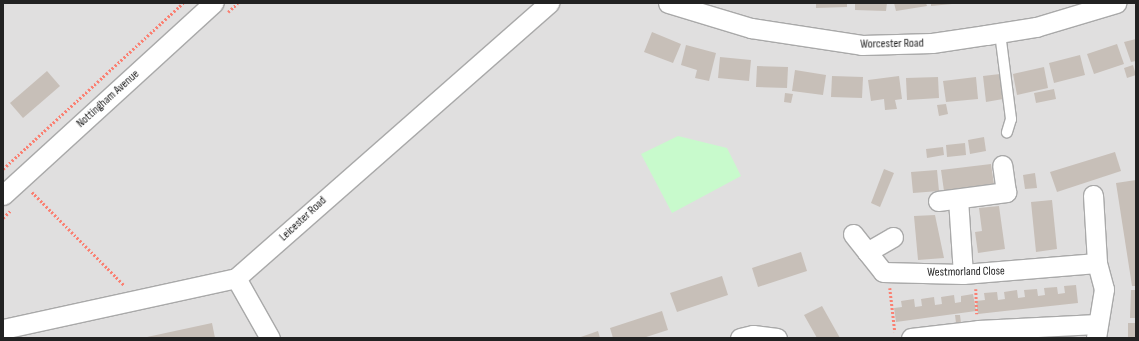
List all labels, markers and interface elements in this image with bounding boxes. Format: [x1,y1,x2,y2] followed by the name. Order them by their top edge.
[860,36,924,52] street label: Worcester Road
[74,67,142,131] street label: Nottingham Avenue
[277,194,329,244] street label: Leicester Road
[927,264,1005,280] street label: Westmorland Close

